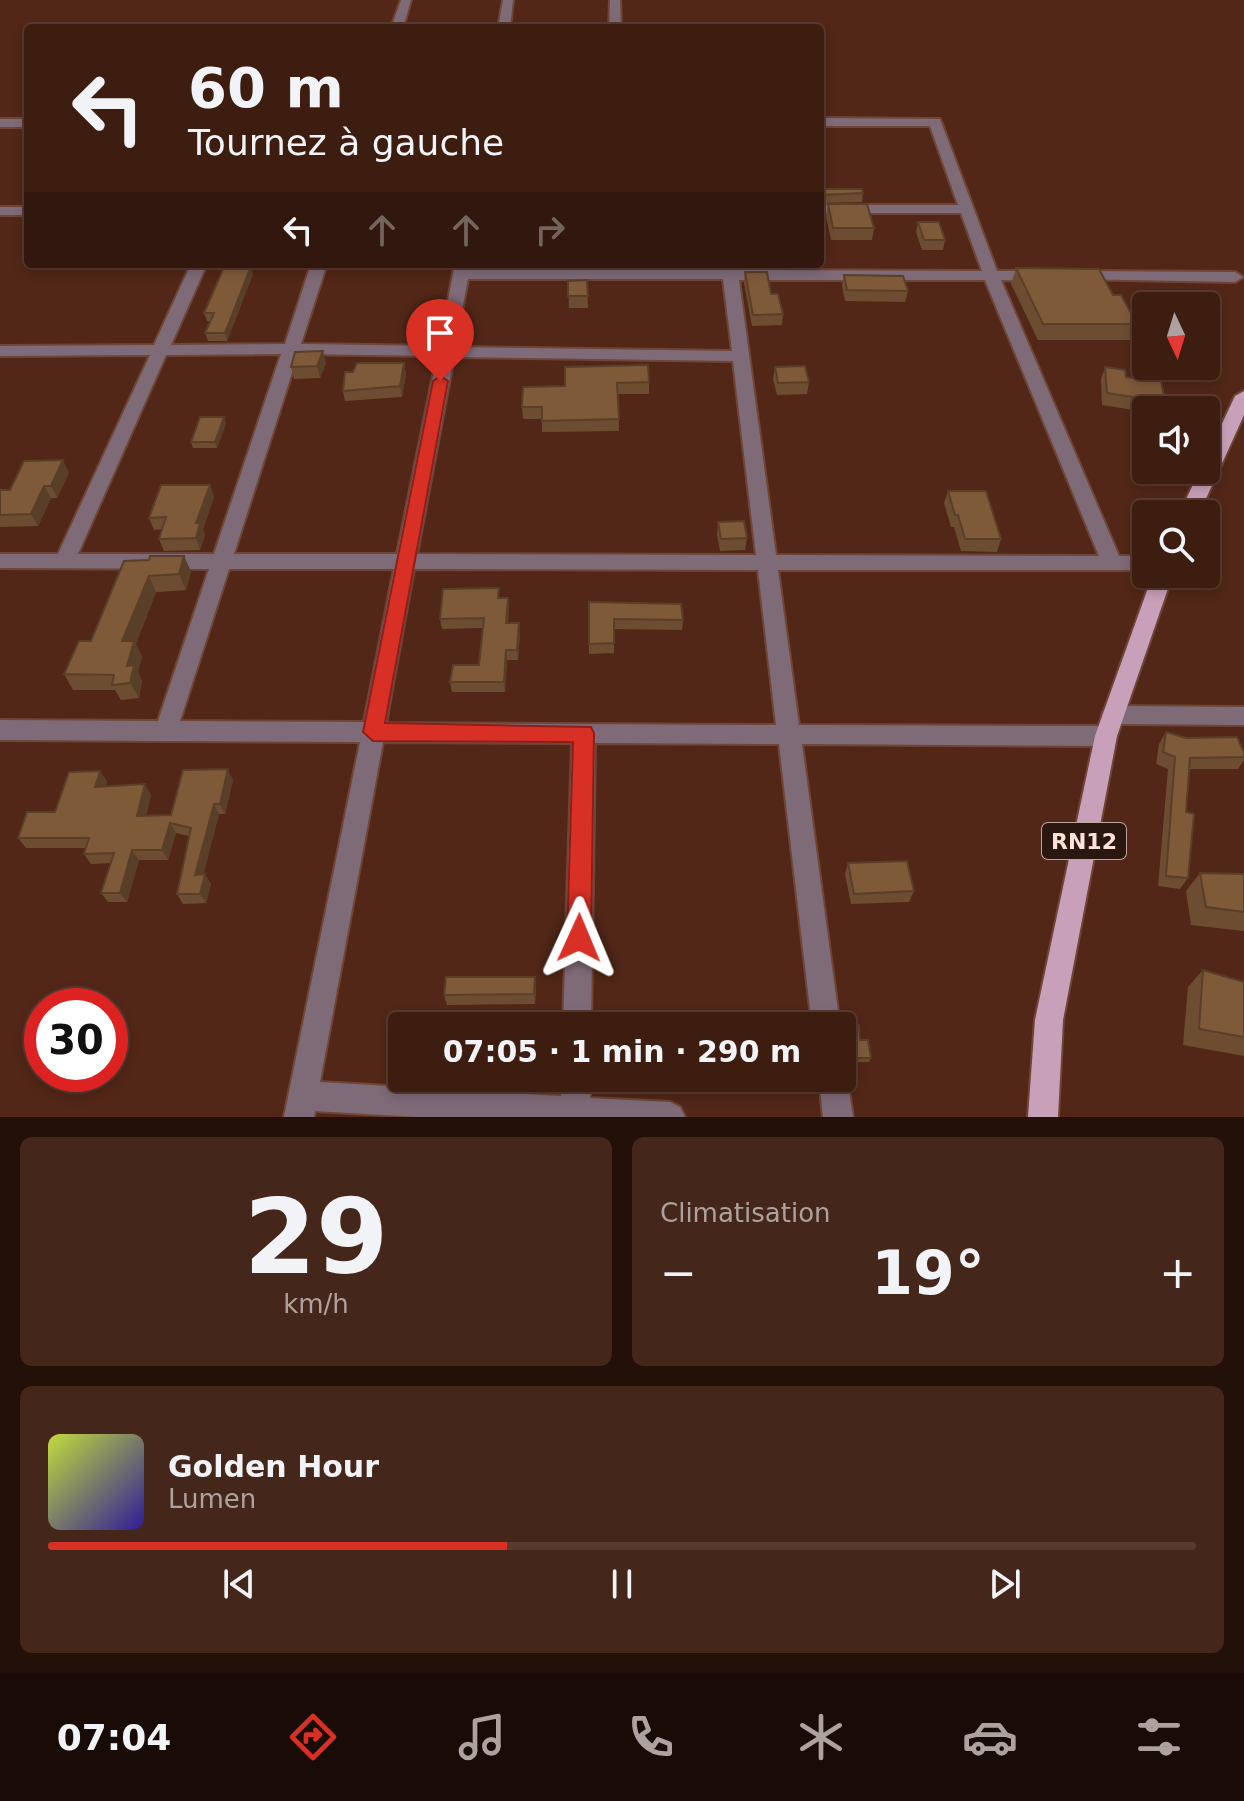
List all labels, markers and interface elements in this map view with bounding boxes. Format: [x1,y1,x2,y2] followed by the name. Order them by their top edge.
[188,55,344,120] text: 60 m
[56,56,160,160] icon: left
[188,122,504,163] text: Tournez à gauche
[276,208,320,252] icon: left
[360,208,404,252] icon: ahead
[444,208,488,252] icon: ahead
[528,208,572,252] icon: right
[1132,292,1220,380] north arrow
[1132,292,1220,588] map controls
[406,299,474,381] pin
[418,311,462,355] icon: arrive
[1132,396,1220,484] button: sound
[1132,500,1220,588] button: search
[1042,823,1126,859] road number: RN12
[537,896,621,980] position arrow
[24,988,128,1092] speed limit sign: 30
[443,1034,801,1069] text: 07:05 · 1 min · 290 m
[244,1176,388,1298] text: 29
[660,1198,831,1228] text: Climatisation
[871,1238,985,1308] text: 19°
[660,1247,697,1298] text: −
[1159,1247,1196,1298] text: +
[283,1289,349,1319] text: km/h
[168,1449,379,1484] text: Golden Hour
[168,1484,256,1514] text: Lumen
[217,1562,261,1606] icon: previous
[600,1562,644,1606] icon: pause
[983,1562,1027,1606] icon: next
[285,1709,341,1765] icon: directions
[454,1709,510,1765] icon: music
[623,1709,679,1765] icon: phone
[793,1709,849,1765] icon: climate
[962,1709,1018,1765] icon: car
[1131,1709,1187,1765] icon: filters
[57,1717,171,1758] text: 07:04

